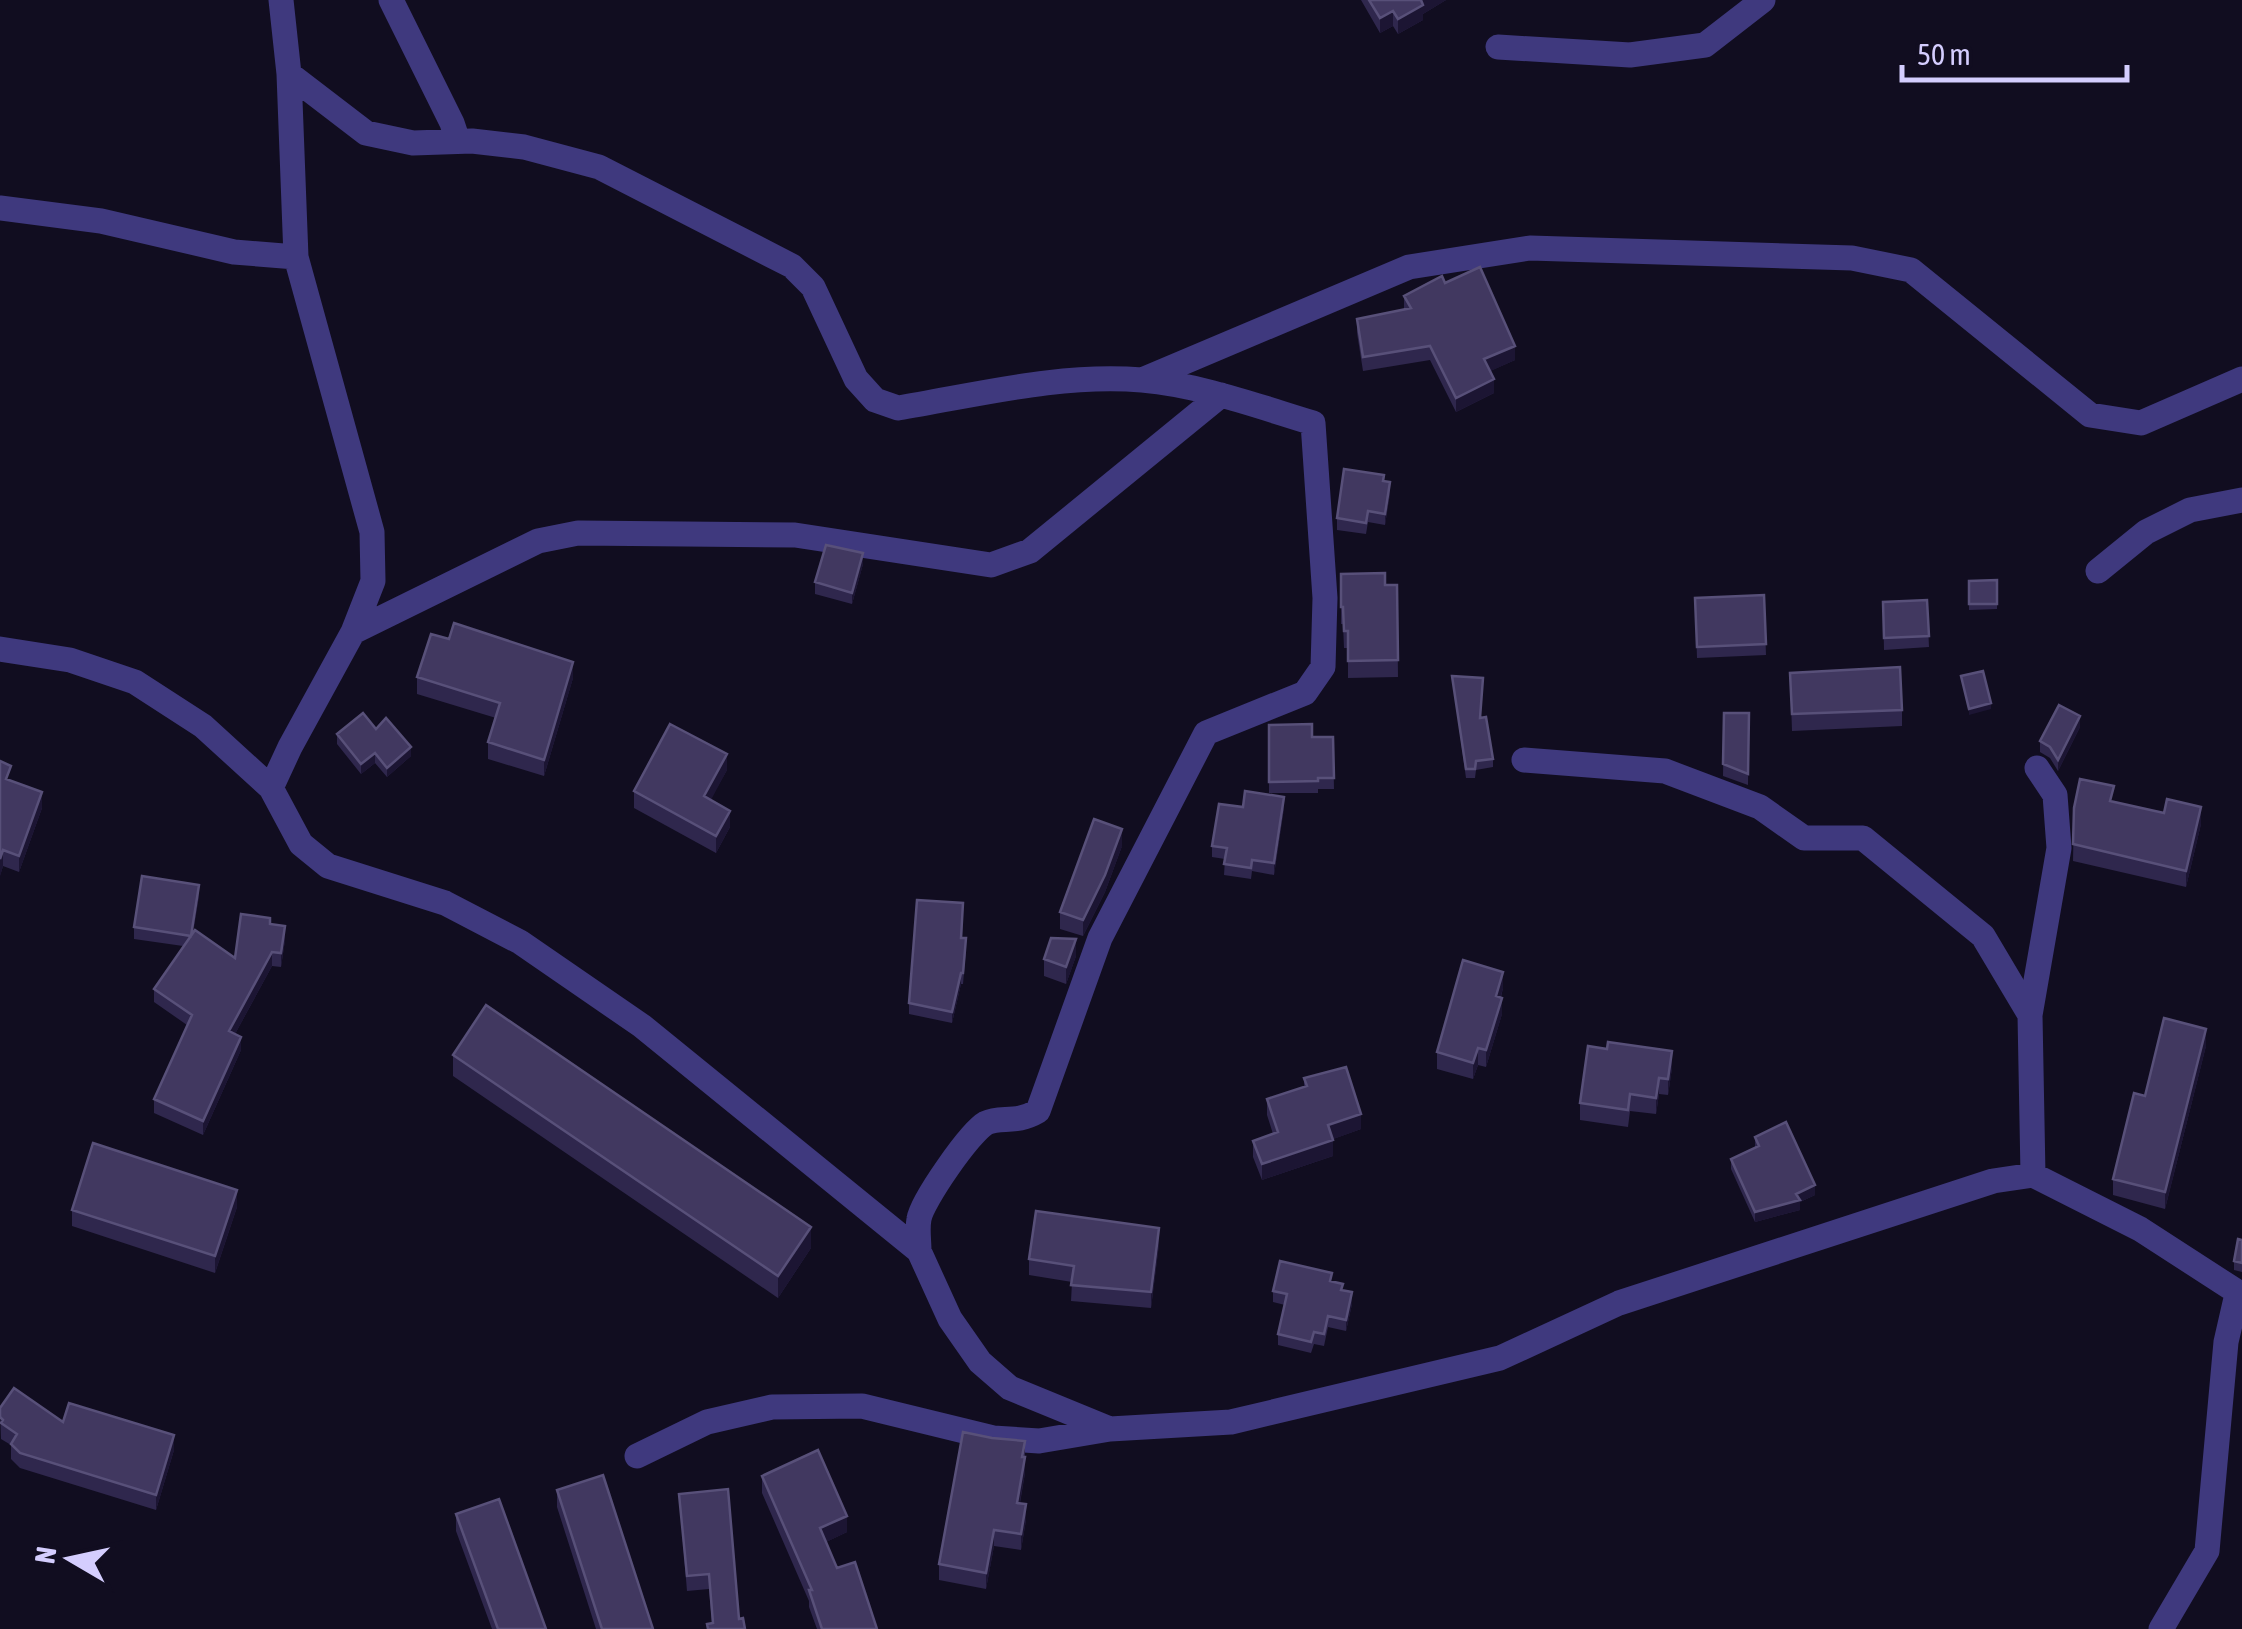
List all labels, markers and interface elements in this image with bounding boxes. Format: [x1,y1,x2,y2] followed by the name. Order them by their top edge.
[1902,20,2127,82] scale bar
[1917,37,1971,71] text: 50 m
[20,1509,120,1609] north arrow
[28,1544,62,1566] text: N

